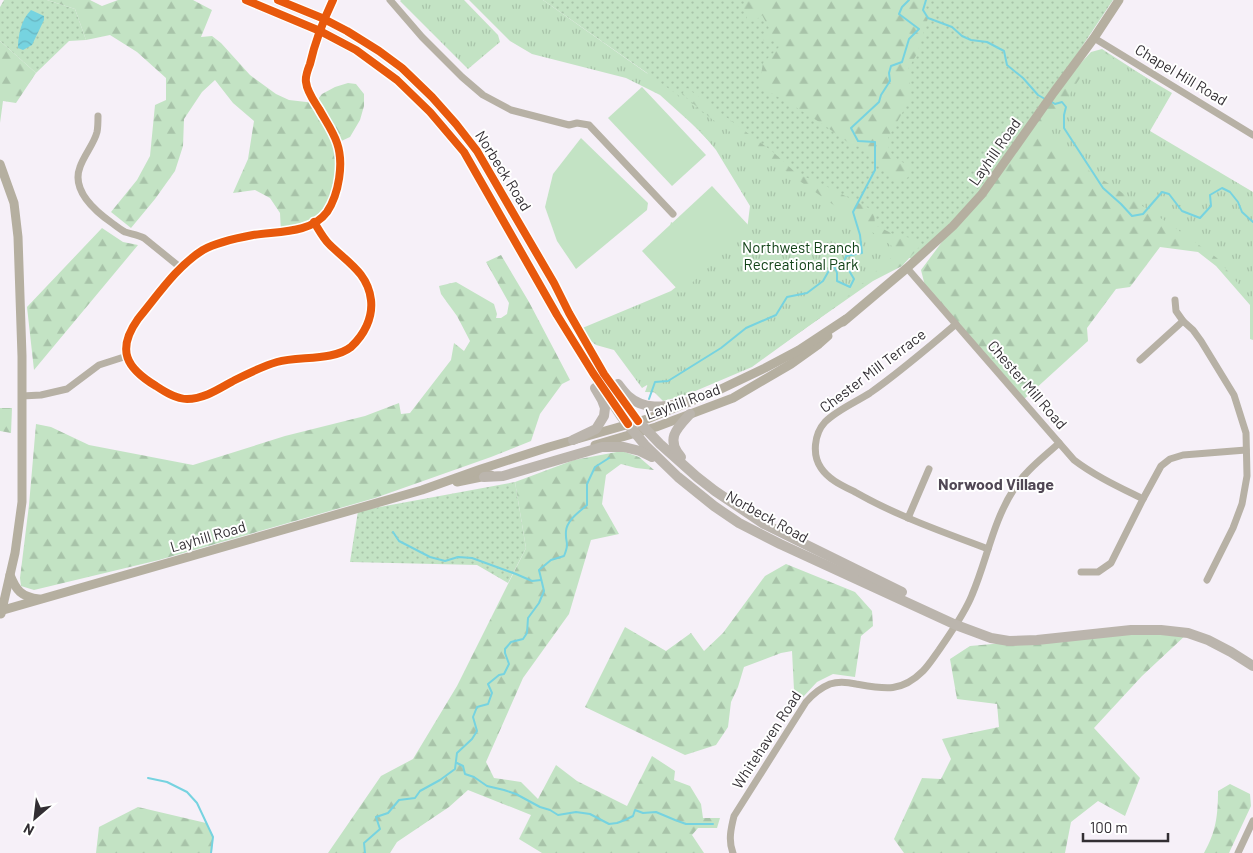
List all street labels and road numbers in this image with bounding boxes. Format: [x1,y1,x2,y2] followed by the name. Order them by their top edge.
[1132,40,1231,109] street label: Chapel Hill Road
[964,114,1024,189] street label: Layhill Road
[472,127,536,214] street label: Norbeck Road
[816,324,929,416] street label: Chester Mill Terrace
[984,336,1071,432] street label: Chester Mill Road
[643,379,722,423] street label: Layhill Road
[723,486,812,546] street label: Norbeck Road
[168,517,248,555] street label: Layhill Road
[728,687,805,792] street label: Whitehaven Road

